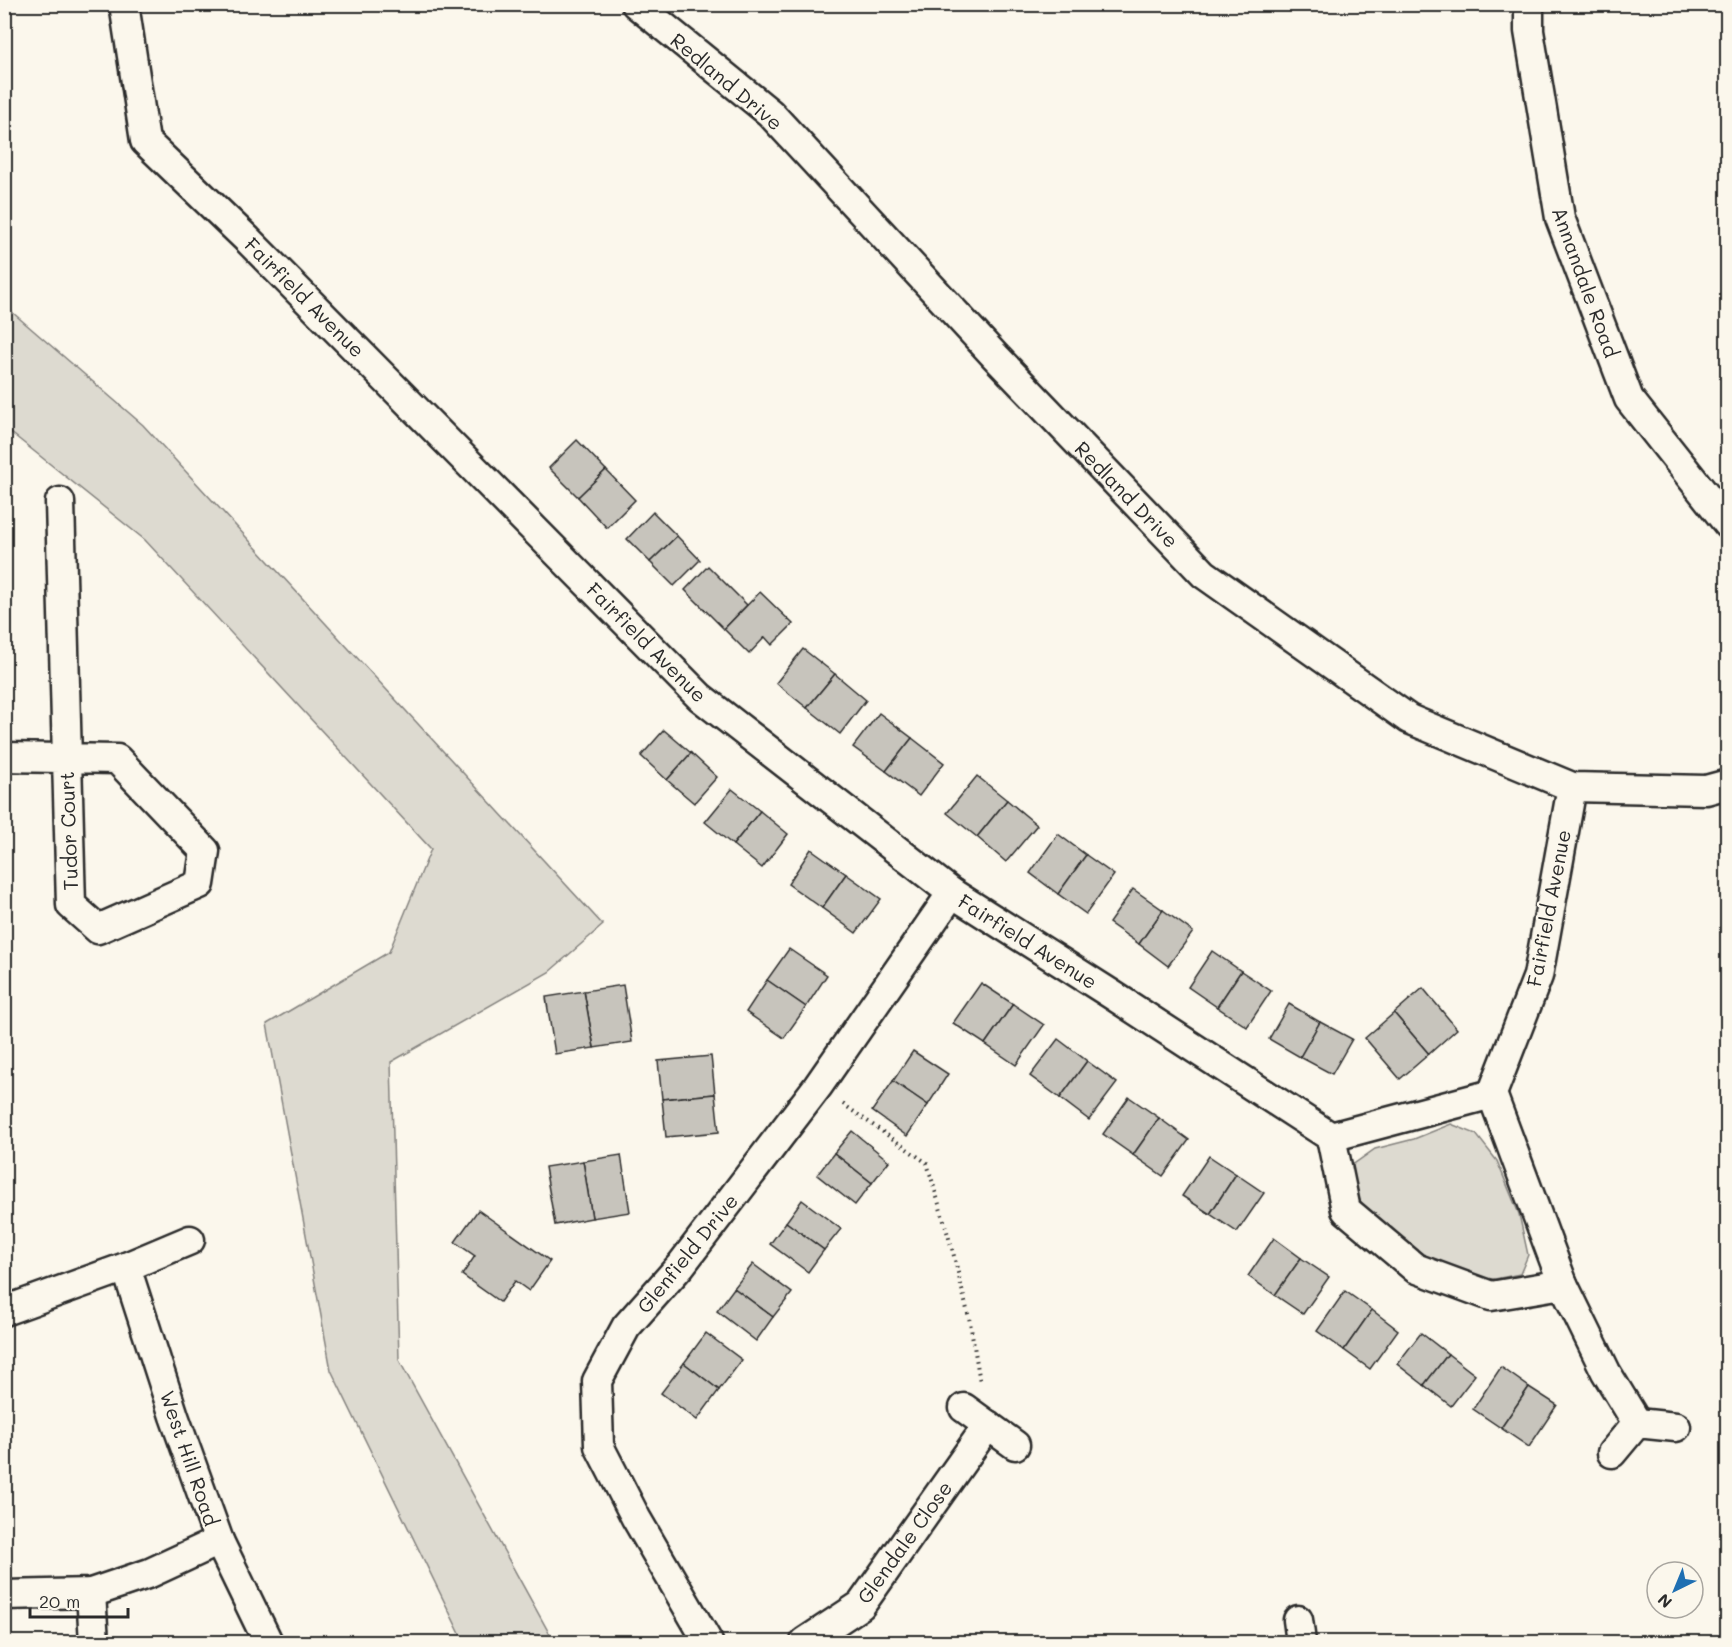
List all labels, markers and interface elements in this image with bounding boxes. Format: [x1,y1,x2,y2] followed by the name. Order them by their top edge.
[666,27,788,135] street label: Redland Drive
[1547,203,1625,361] street label: Annandale Road
[239,231,371,363] street label: Fairfield Avenue
[1070,435,1184,553] street label: Redland Drive
[581,576,713,708] street label: Fairfield Avenue
[53,771,83,891] street label: Tudor Court
[1520,827,1576,989] street label: Fairfield Avenue
[954,888,1102,994] street label: Fairfield Avenue
[631,1188,743,1318] street label: Glenfield Drive
[155,1387,225,1529] street label: West Hill Road
[851,1476,957,1608] street label: Glendale Close
[1645,1560,1705,1620] north arrow
[30,1581,128,1619] scale bar
[39,1589,80,1613] text: 20 m
[1653,1590,1676,1613] text: N

